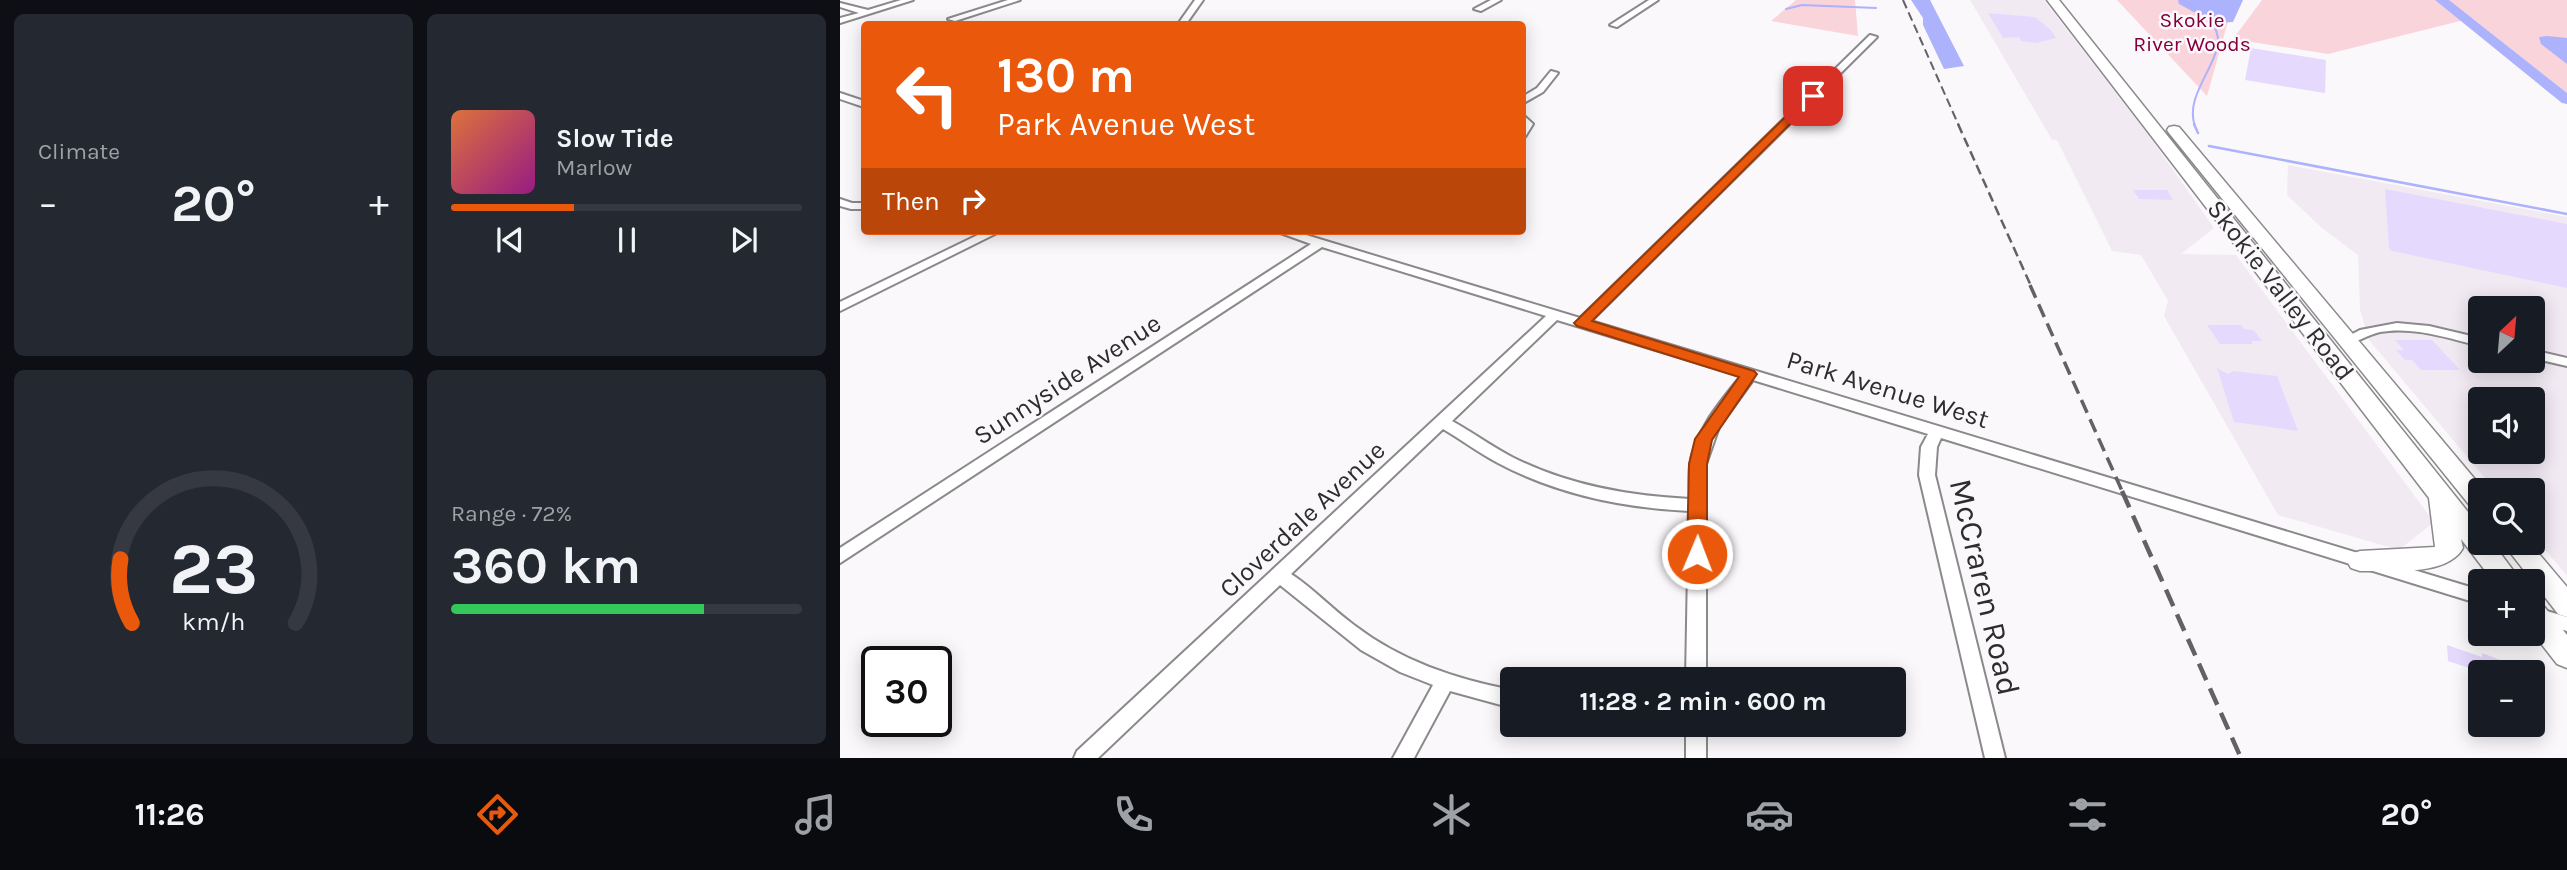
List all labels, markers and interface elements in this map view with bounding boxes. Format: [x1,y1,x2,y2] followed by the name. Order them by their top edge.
[2133,8,2251,56] park label: Skokie River Woods
[997,47,1135,104] text: 130 m
[882,49,973,140] icon: left
[1783,66,1843,126] pin
[1794,77,1832,115] icon: arrive
[997,106,1255,143] text: Park Avenue West
[556,123,674,154] text: Slow Tide
[38,138,120,165] text: Climate
[556,154,632,181] text: Marlow
[171,173,256,234] text: 20°
[38,181,58,226] text: −
[369,181,389,226] text: +
[954,182,992,220] icon: right
[882,186,940,217] text: Then
[2200,194,2361,387] street label: Skokie Valley Road
[491,221,529,259] icon: previous
[608,221,646,259] icon: pause
[725,221,763,259] icon: next
[2468,296,2544,373] north arrow
[2468,296,2545,737] map controls
[968,307,1167,451] street label: Sunnyside Avenue
[1783,344,1993,435] street label: Park Avenue West
[2468,387,2545,464] button: sound
[1213,435,1392,604] street label: Cloverdale Avenue
[1942,475,2027,699] street label: McCraren Road
[2468,478,2545,555] button: search
[451,500,572,527] text: Range · 72%
[1660,517,1734,591] position arrow
[169,526,258,611] text: 23
[451,535,641,596] text: 360 km
[2468,569,2545,646] button: +
[182,607,245,636] text: km/h
[861,646,952,737] speed limit sign: 30
[2468,660,2545,737] button: −
[1579,686,1827,717] text: 11:28 · 2 min · 600 m
[473,790,522,839] icon: directions
[791,790,840,839] icon: music
[1109,790,1158,839] icon: phone
[1427,790,1476,839] icon: climate
[1745,790,1794,839] icon: car
[2063,790,2112,839] icon: filters
[134,796,205,833] text: 11:26
[2380,796,2432,833] text: 20°

